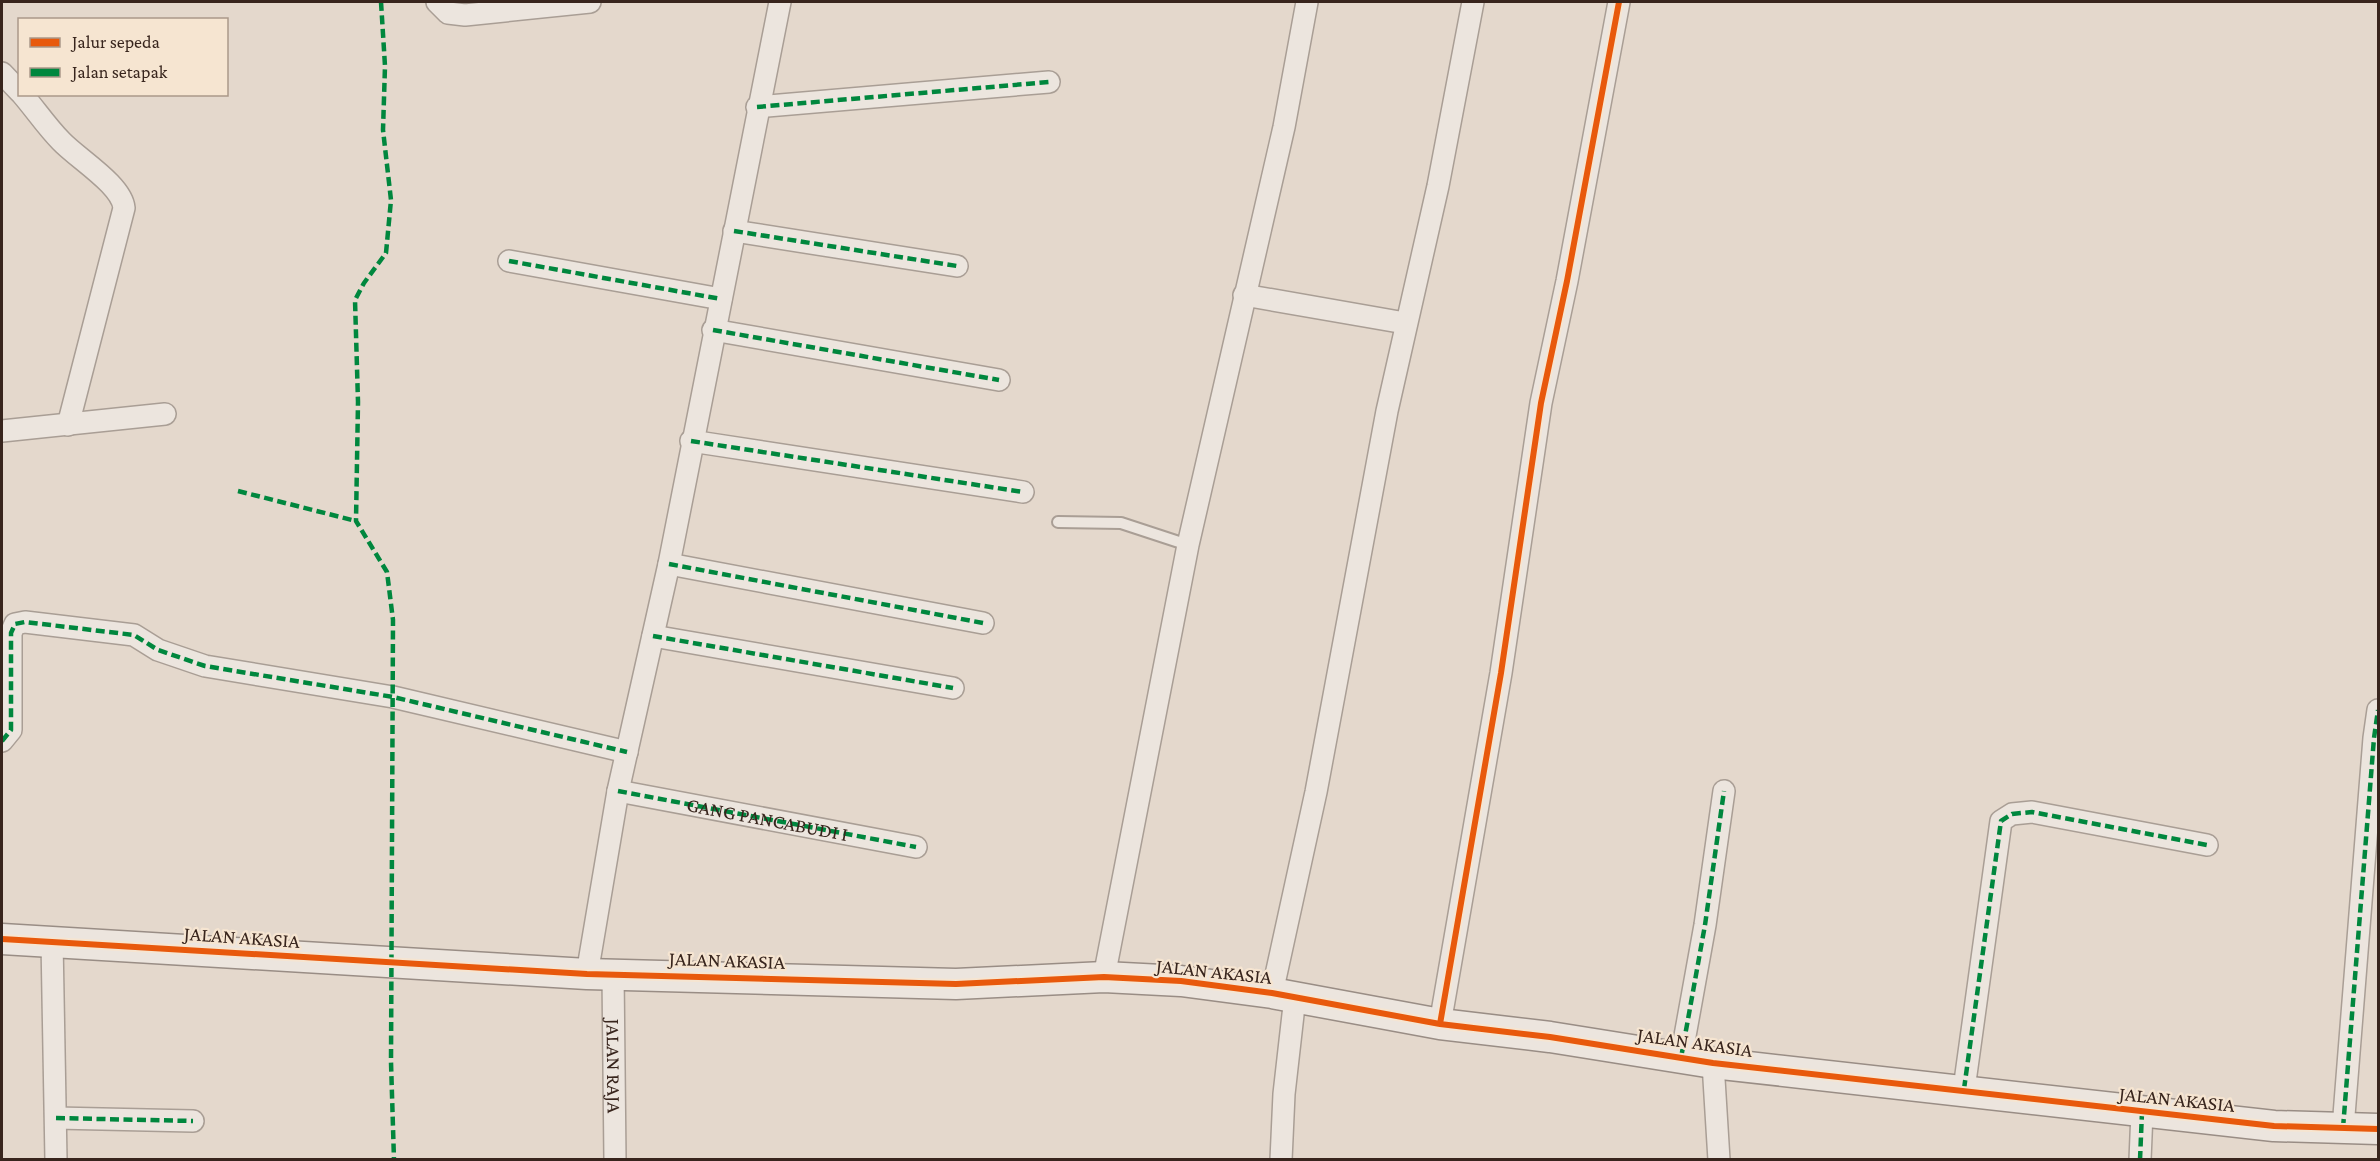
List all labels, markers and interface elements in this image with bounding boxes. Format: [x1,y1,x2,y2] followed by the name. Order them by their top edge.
[18,18,228,96] legend
[70,32,160,52] text: Jalur sepeda
[70,62,168,82] text: Jalan setapak
[685,793,850,845] street label: GANG PANCABUDI I
[181,922,301,953] street label: JALAN AKASIA
[667,947,786,974] street label: JALAN AKASIA
[1153,954,1274,989] street label: JALAN AKASIA
[601,1016,626,1114] street label: JALAN RAJA
[1634,1023,1755,1062] street label: JALAN AKASIA
[2116,1082,2237,1117] street label: JALAN AKASIA

